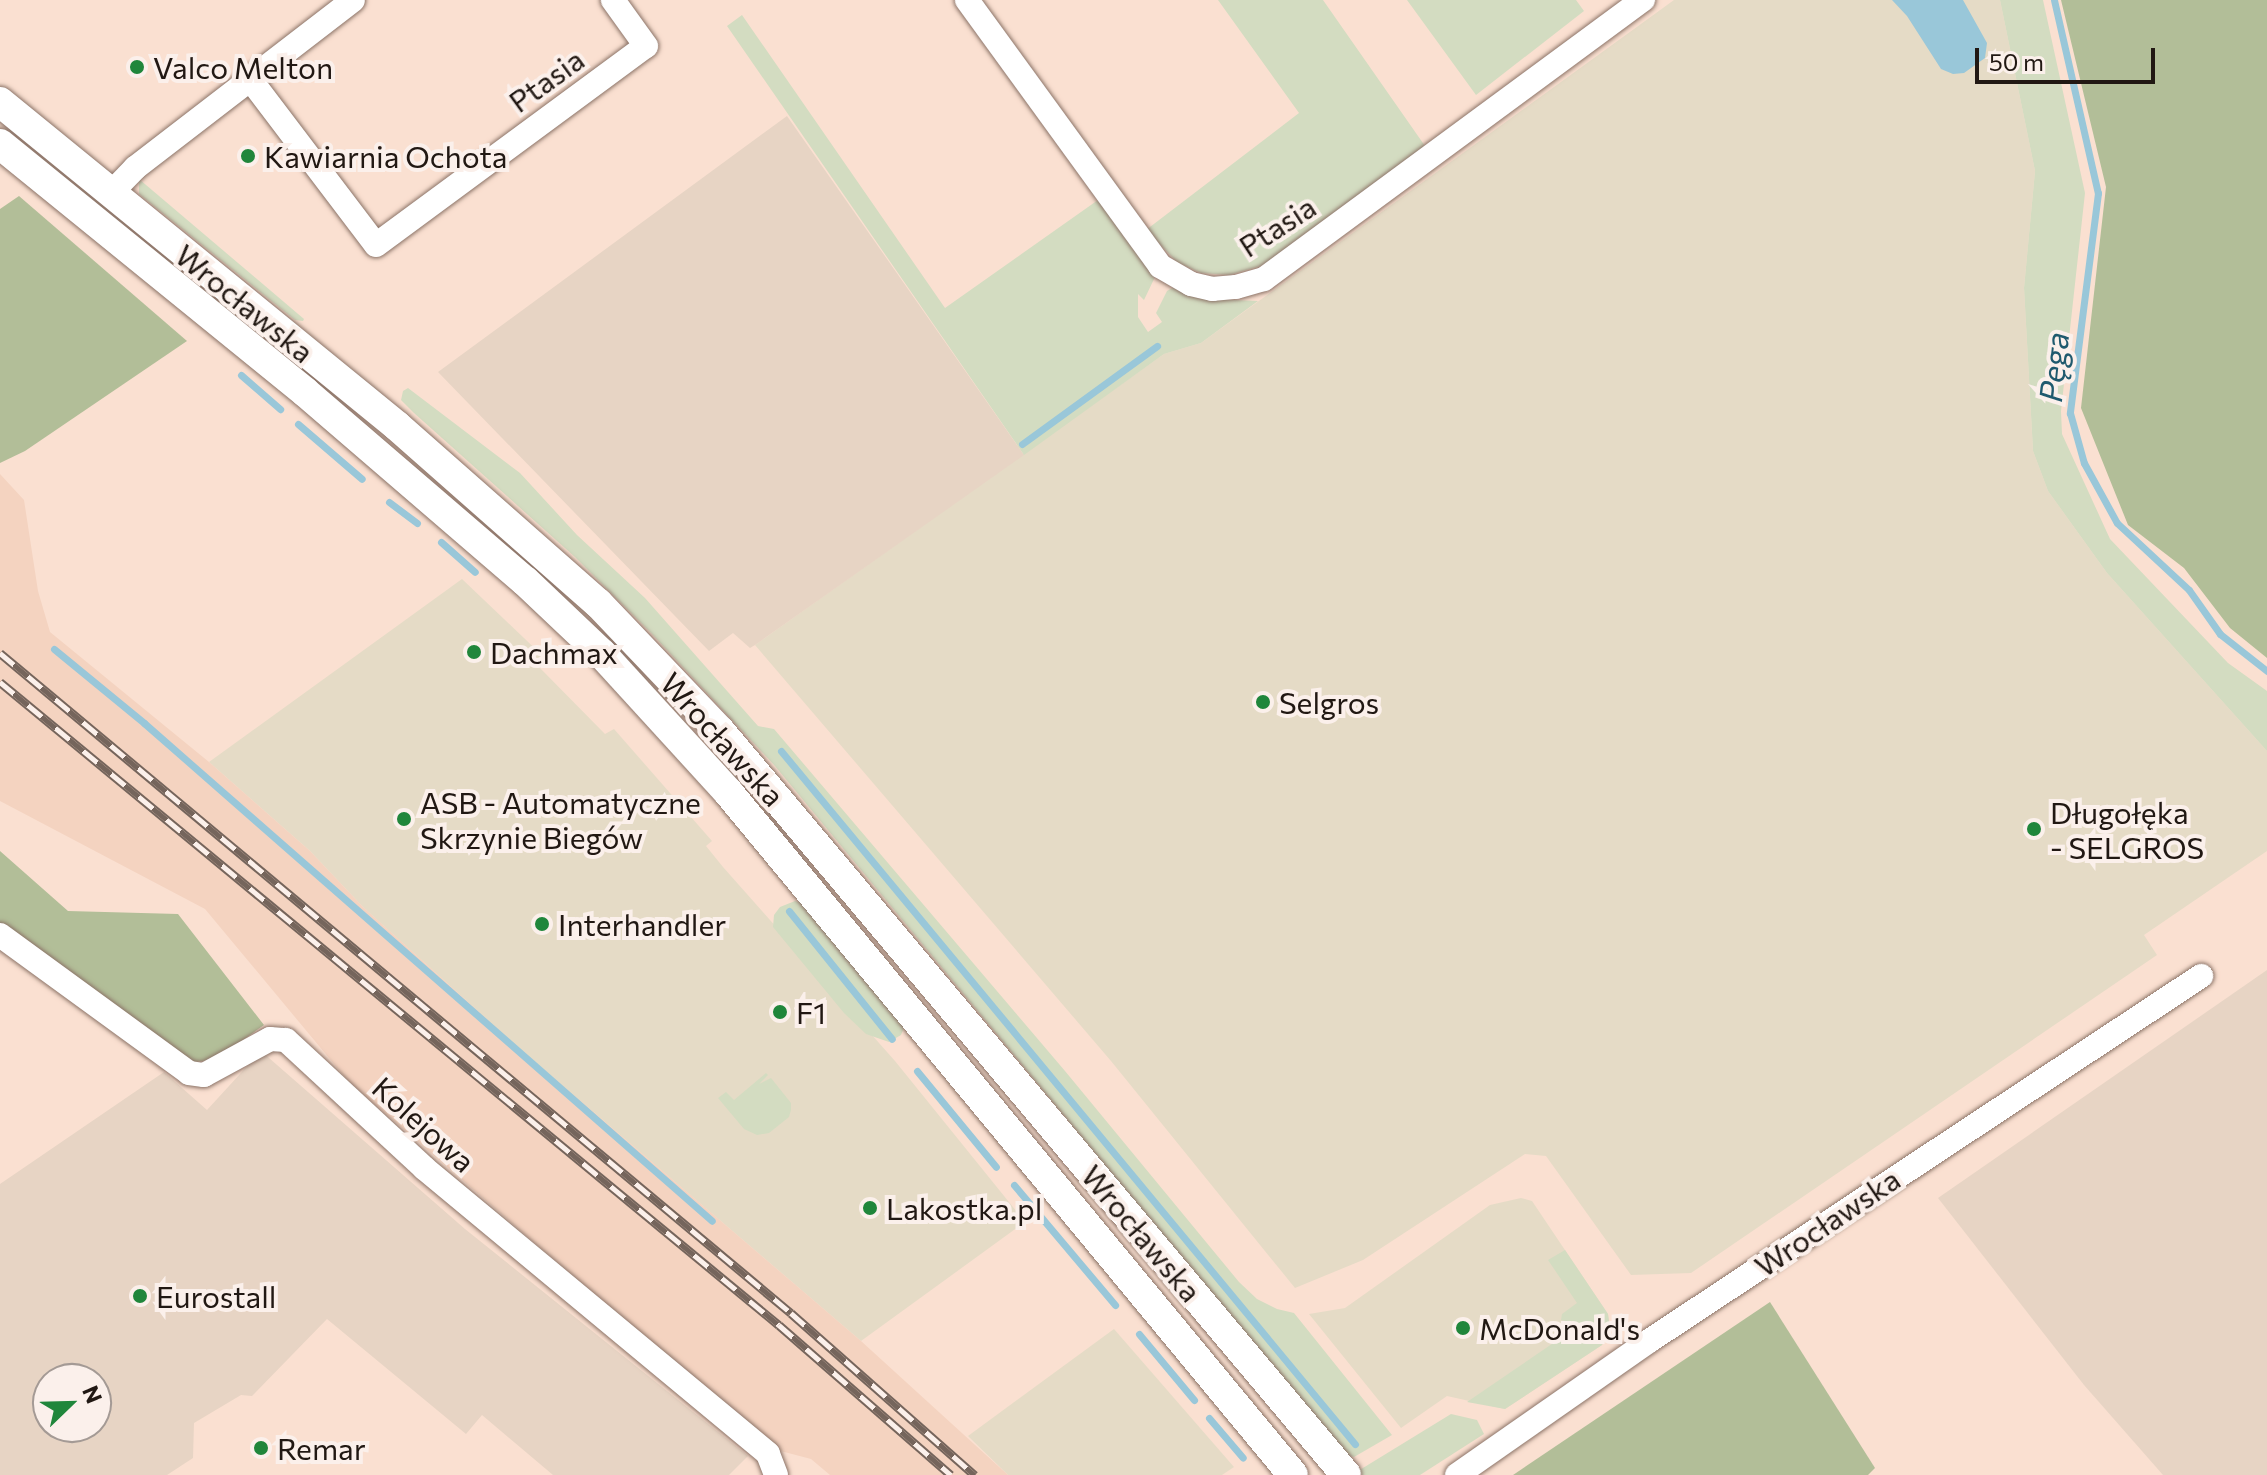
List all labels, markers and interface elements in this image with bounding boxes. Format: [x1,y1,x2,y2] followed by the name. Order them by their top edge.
[1979,32,2159,82] scale bar
[501,41,591,119] street label: Ptasia
[1989,47,2044,76] text: 50 m
[153,49,333,85] place label: Valco Melton
[128,58,146,76] marker: Valco Melton
[264,138,507,174] place label: Kawiarnia Ochota
[239,147,257,165] marker: Kawiarnia Ochota
[1232,188,1322,264] street label: Ptasia
[169,236,321,370] street label: Wrocławska
[2030,330,2076,404] water label: Pęga
[490,634,618,670] place label: Dachmax
[465,643,483,661] marker: Dachmax
[654,665,792,813] street label: Wrocławska
[1279,684,1379,720] place label: Selgros
[1254,693,1272,711] marker: Selgros
[420,784,701,854] place label: ASB - Automatyczne Skrzynie Biegów
[2050,794,2204,864] place label: Długołęka - SELGROS
[395,810,413,828] marker: ASB - Automatyczne Skrzynie Biegów
[2025,820,2043,838] marker: Długołęka - SELGROS
[558,906,726,942] place label: Interhandler
[533,915,551,933] marker: Interhandler
[796,994,826,1030] place label: F1
[771,1003,789,1021] marker: F1
[366,1069,482,1179] street label: Kolejowa
[1074,1157,1210,1309] street label: Wrocławska
[1748,1160,1906,1284] street label: Wrocławska
[886,1190,1042,1226] place label: Lakostka.pl
[861,1199,879,1217] marker: Lakostka.pl
[156,1278,276,1314] place label: Eurostall
[131,1287,149,1305] marker: Eurostall
[1479,1310,1640,1346] place label: McDonald's
[1454,1319,1472,1337] marker: McDonald's
[32,1363,112,1443] north arrow
[77,1381,108,1407] text: N
[277,1430,366,1466] place label: Remar
[252,1439,270,1457] marker: Remar

